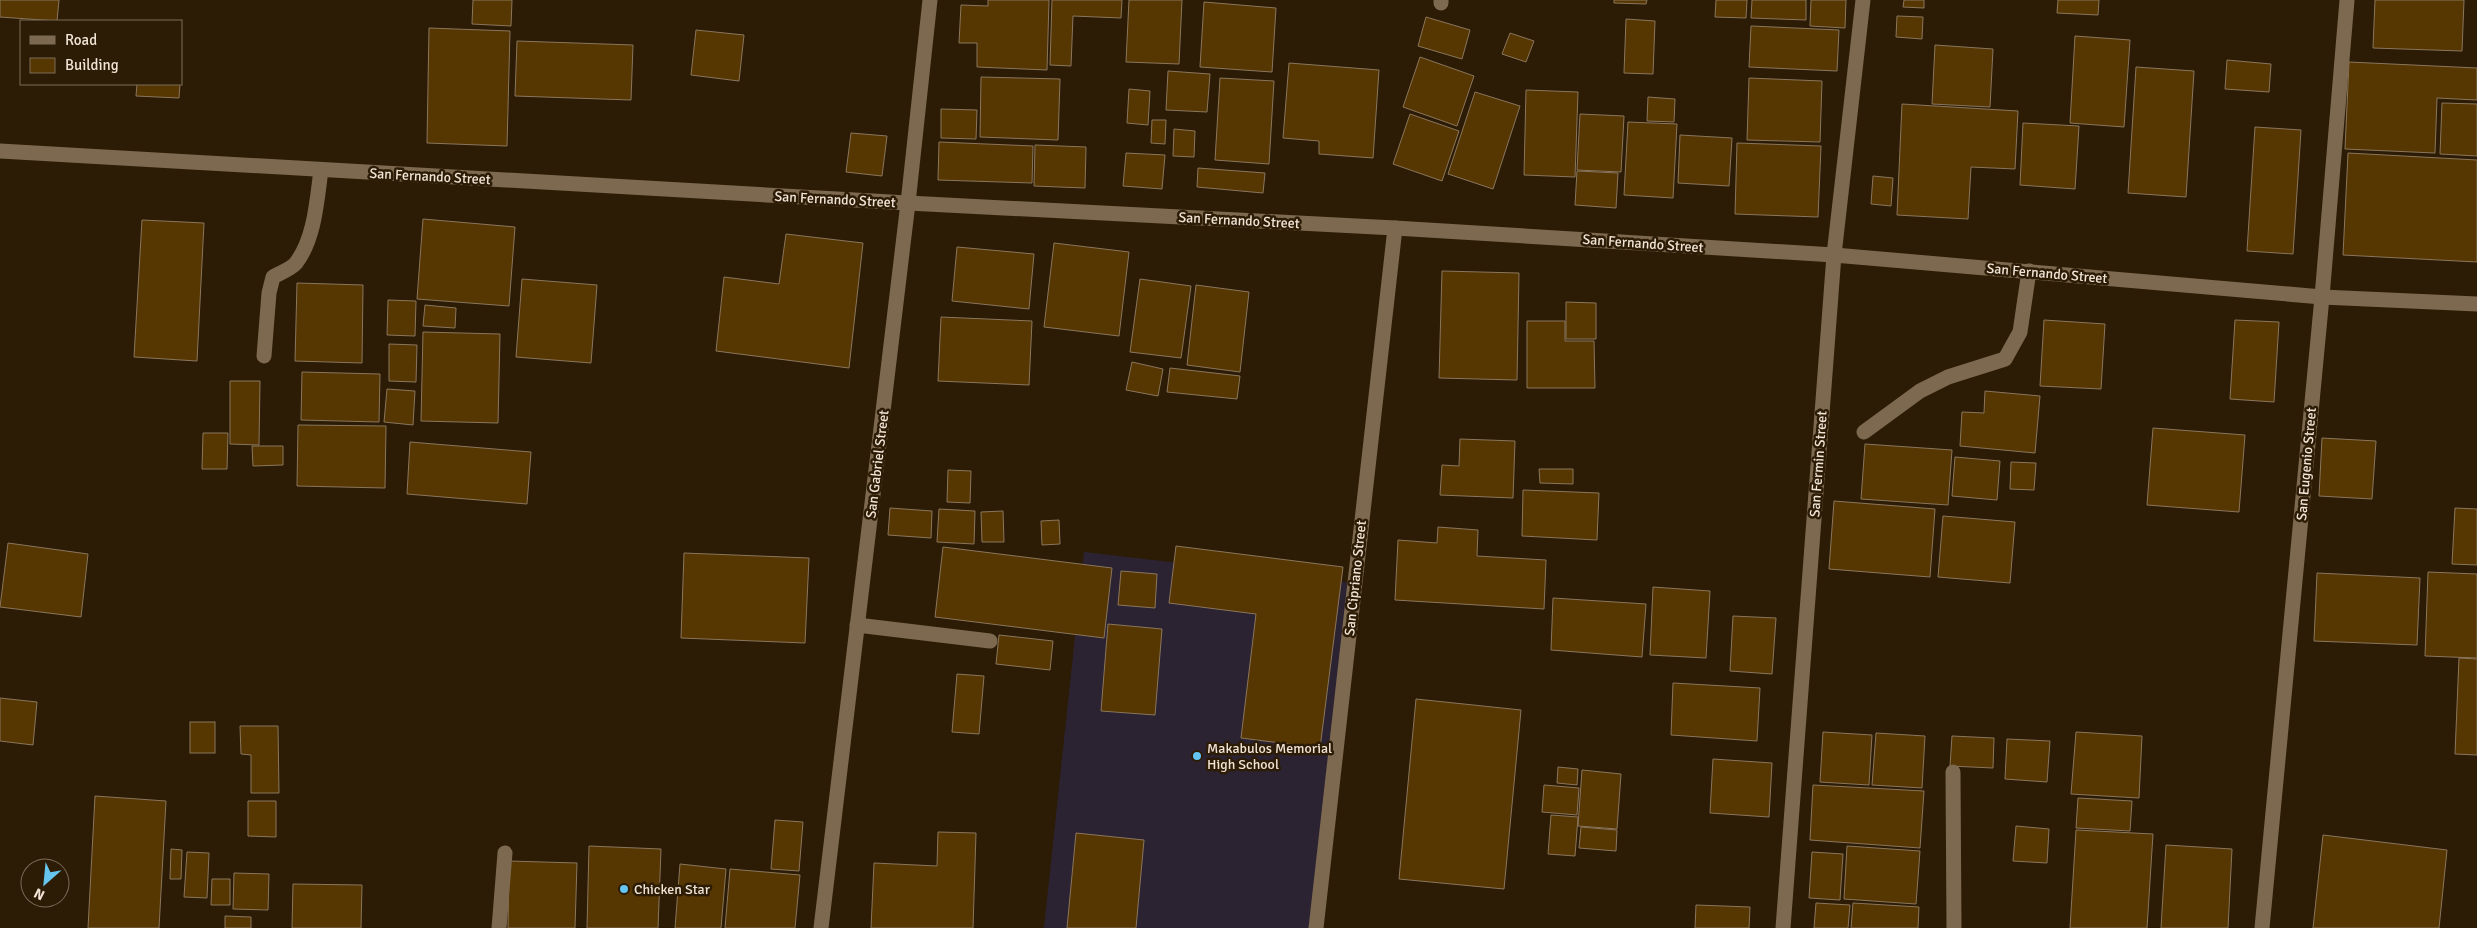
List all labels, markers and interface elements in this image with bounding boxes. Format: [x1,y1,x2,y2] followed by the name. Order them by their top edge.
[20,20,182,85] legend
[65,31,97,49] text: Road
[65,56,119,74] text: Building
[369,165,491,188] street label: San Fernando Street
[774,188,896,211] street label: San Fernando Street
[1178,209,1300,232] street label: San Fernando Street
[1582,231,1704,256] street label: San Fernando Street
[1986,260,2108,287] street label: San Fernando Street
[2293,407,2320,521] street label: San Eugenio Street
[862,409,893,519] street label: San Gabriel Street
[1806,410,1831,518] street label: San Fermin Street
[1341,519,1370,637] street label: San Cipriano Street
[1207,740,1332,773] place label: Makabulos Memorial High School
[1191,750,1203,762] marker: Makabulos Memorial High School
[20,858,70,908] north arrow
[634,881,711,898] place label: Chicken Star
[618,883,630,895] marker: Chicken Star
[31,884,48,904] text: N

